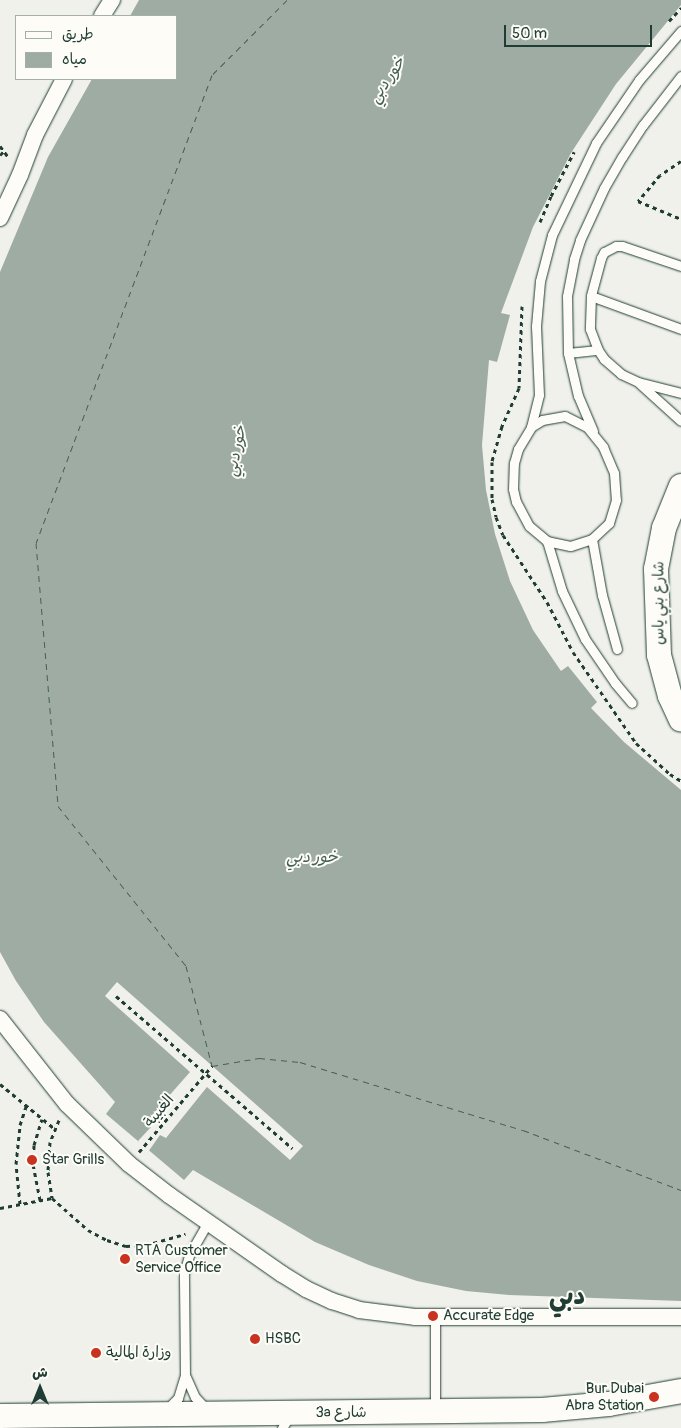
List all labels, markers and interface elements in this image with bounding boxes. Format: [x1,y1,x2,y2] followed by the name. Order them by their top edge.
[15,15,178,80] legend
[506,15,654,47] scale bar
[512,24,547,43] text: 50 m
[62,25,94,44] text: طريق
[62,50,87,69] text: مياه
[365,53,409,107] water label: خور دبي
[222,424,250,478] water label: خور دبي
[650,561,668,645] street label: شارع بني ياس
[286,847,338,867] water label: خور دبي
[140,1091,178,1131] street label: الغبيبة
[42,1151,104,1169] place label: Star Grills
[26,1154,38,1166] marker: Star Grills
[135,1241,228,1276] place label: RTA Customer Service Office
[119,1253,131,1265] marker: RTA Customer Service Office
[549,1282,585,1312] district label: دبي
[443,1307,534,1325] place label: Accurate Edge
[427,1310,439,1322] marker: Accurate Edge
[265,1330,301,1348] place label: HSBC
[249,1333,261,1345] marker: HSBC
[106,1344,172,1362] place label: وزارة المالية
[90,1347,102,1359] marker: وزارة المالية
[15,1363,65,1413] north arrow
[32,1364,48,1381] text: ش
[565,1379,644,1414] place label: Bur Dubai Abra Station
[648,1391,660,1403] marker: Bur Dubai Abra Station
[315,1404,367,1422] street label: 3a شارع

